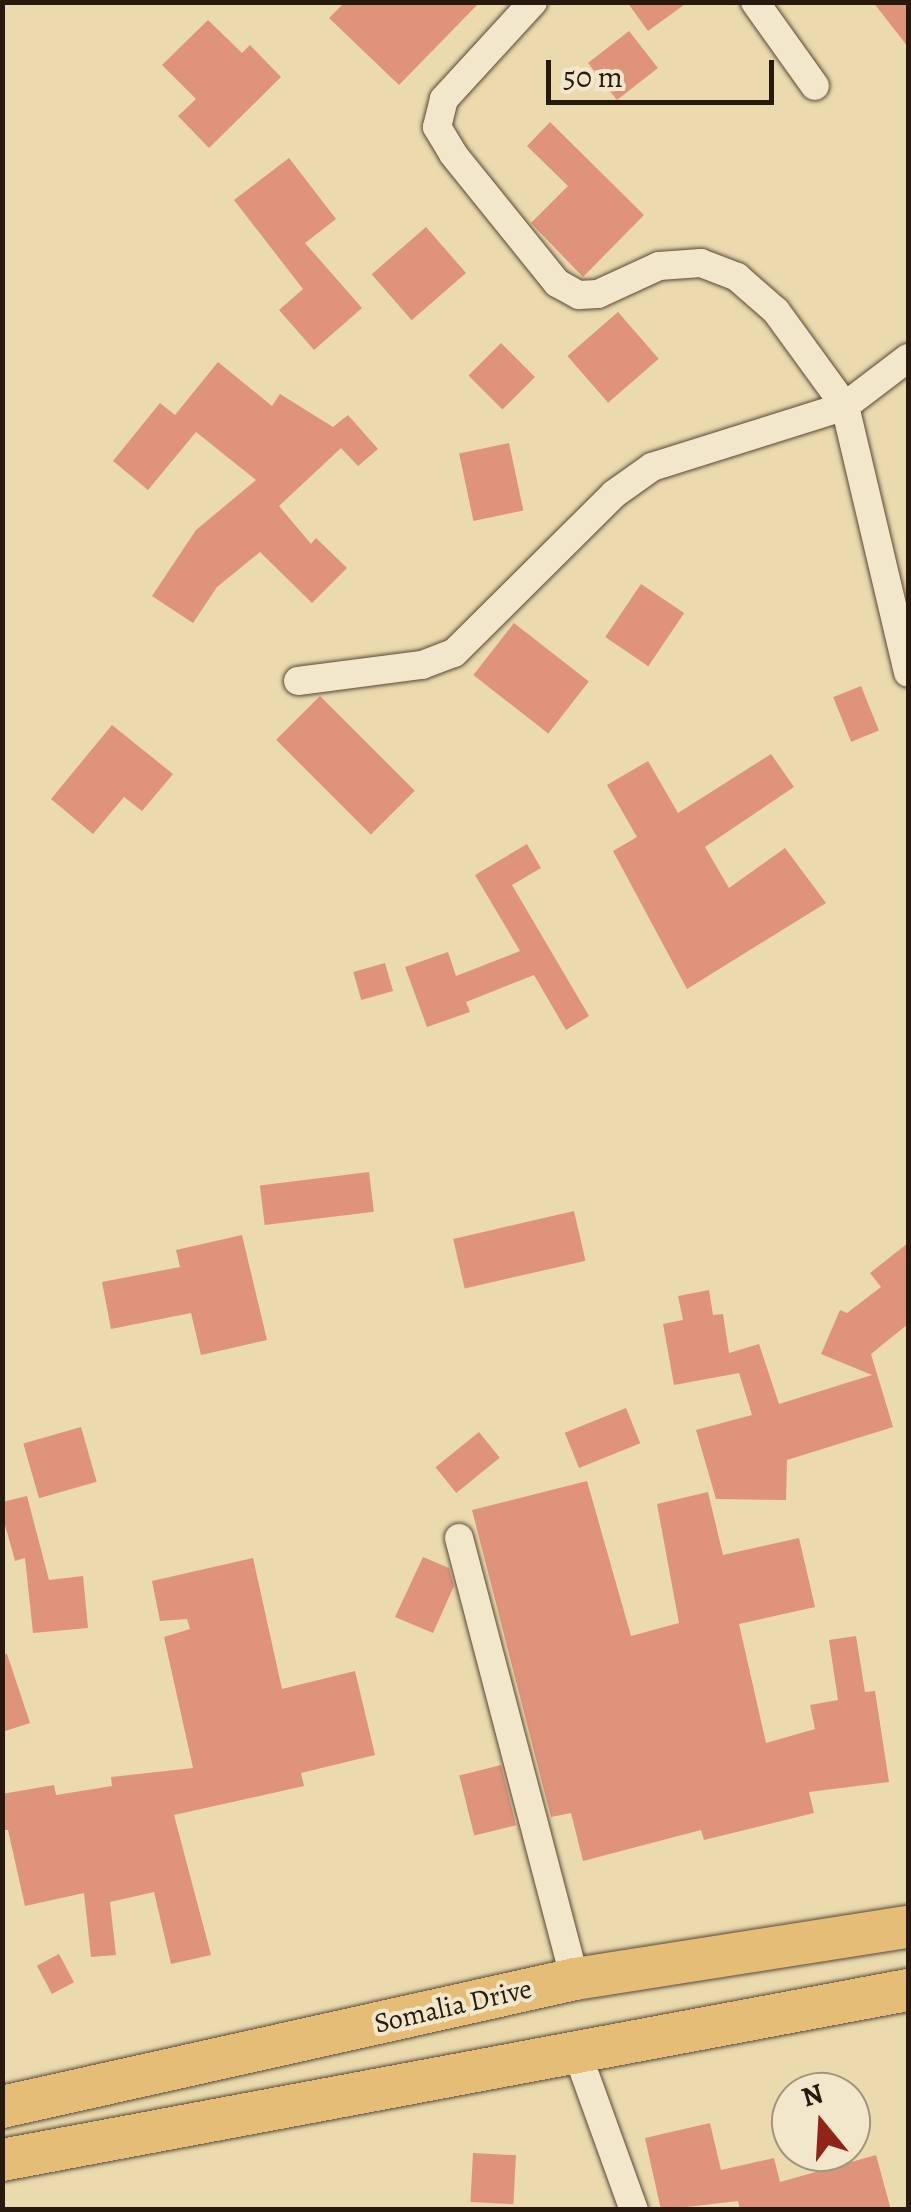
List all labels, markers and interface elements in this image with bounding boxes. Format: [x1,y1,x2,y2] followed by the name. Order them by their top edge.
[551,40,778,102] scale bar
[563,57,623,97] text: 50 m
[371,1972,535,2040] street label: Somalia Drive
[771,2072,871,2172] north arrow
[797,2074,828,2117] text: N

